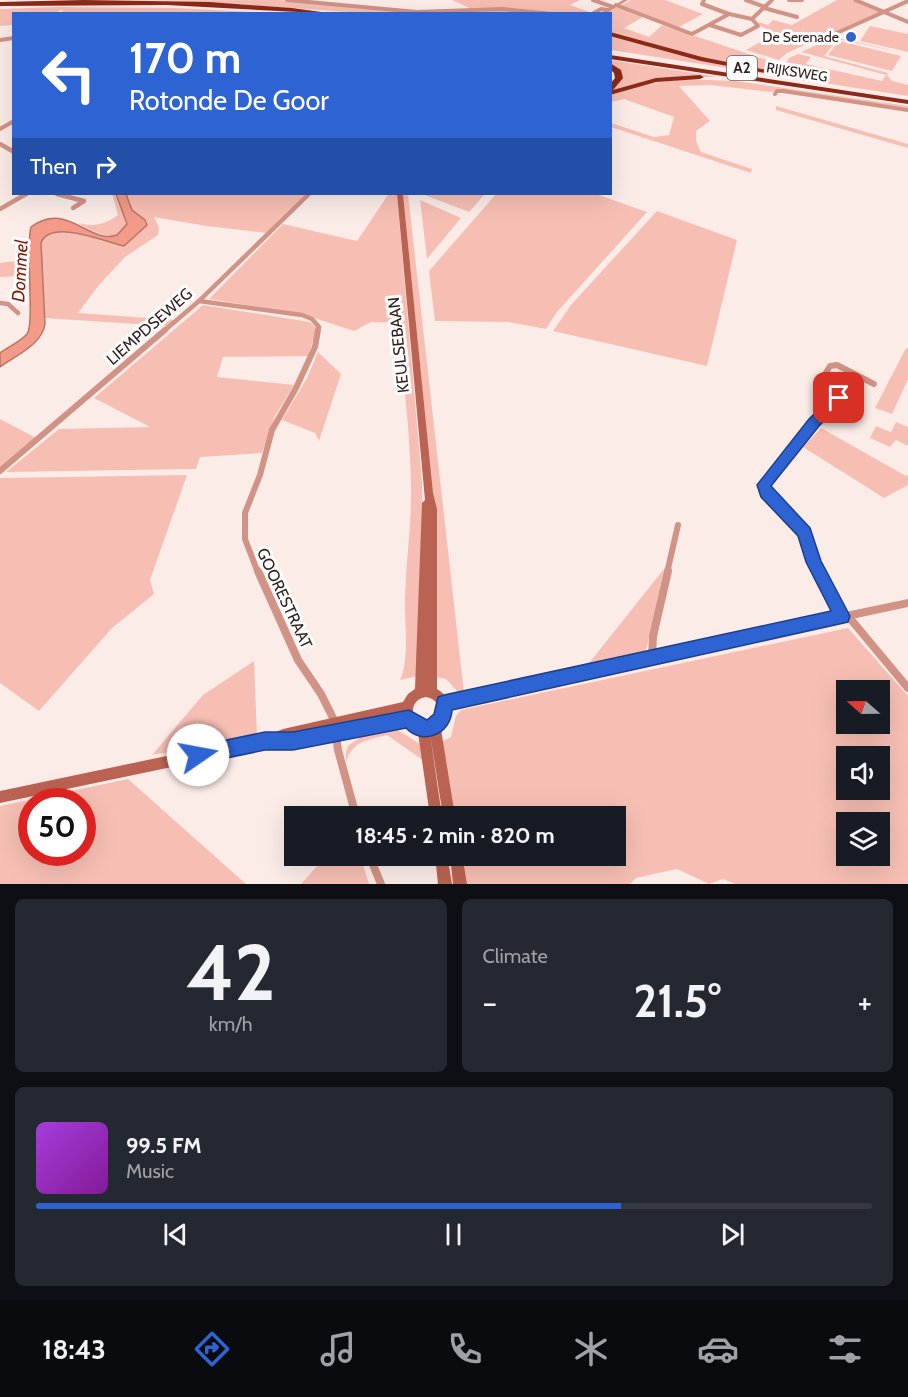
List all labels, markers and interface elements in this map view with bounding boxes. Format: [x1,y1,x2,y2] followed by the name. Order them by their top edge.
[762,28,839,46] place label: De Serenade
[844,30,858,44] marker: De Serenade
[129,32,241,84] text: 170 m
[30,36,108,114] icon: left
[727,56,757,80] road number: A2
[765,58,829,86] street label: RIJKSWEG
[129,84,329,117] text: Rotonde De Goor
[89,150,122,183] icon: right
[30,153,77,180] text: Then
[7,238,33,303] water label: Dommel
[103,284,196,369] street label: LIEMPDSEWEG
[384,296,413,394] street label: KEULSEBAAN
[813,372,864,423] pin
[822,381,855,414] icon: arrive
[253,545,316,652] street label: GOORESTRAAT
[836,680,890,734] north arrow
[836,680,890,866] map controls
[166,723,230,787] position arrow
[836,746,890,800] button: sound
[18,788,96,866] speed limit sign: 50
[836,812,890,866] button: layers
[355,822,555,849] text: 18:45 · 2 min · 820 m
[186,925,276,1020] text: 42
[483,944,548,968] text: Climate
[633,974,721,1028] text: 21.5°
[483,982,497,1022] text: −
[857,982,872,1022] text: +
[209,1012,253,1036] text: km/h
[126,1132,202,1159] text: 99.5 FM
[126,1159,174,1183] text: Music
[159,1218,192,1251] icon: previous
[437,1218,470,1251] icon: pause
[716,1218,749,1251] icon: next
[191,1328,233,1370] icon: directions
[317,1328,359,1370] icon: music
[444,1328,486,1370] icon: phone
[570,1328,612,1370] icon: climate
[697,1328,739,1370] icon: car
[824,1328,866,1370] icon: filters
[42,1333,106,1366] text: 18:43

